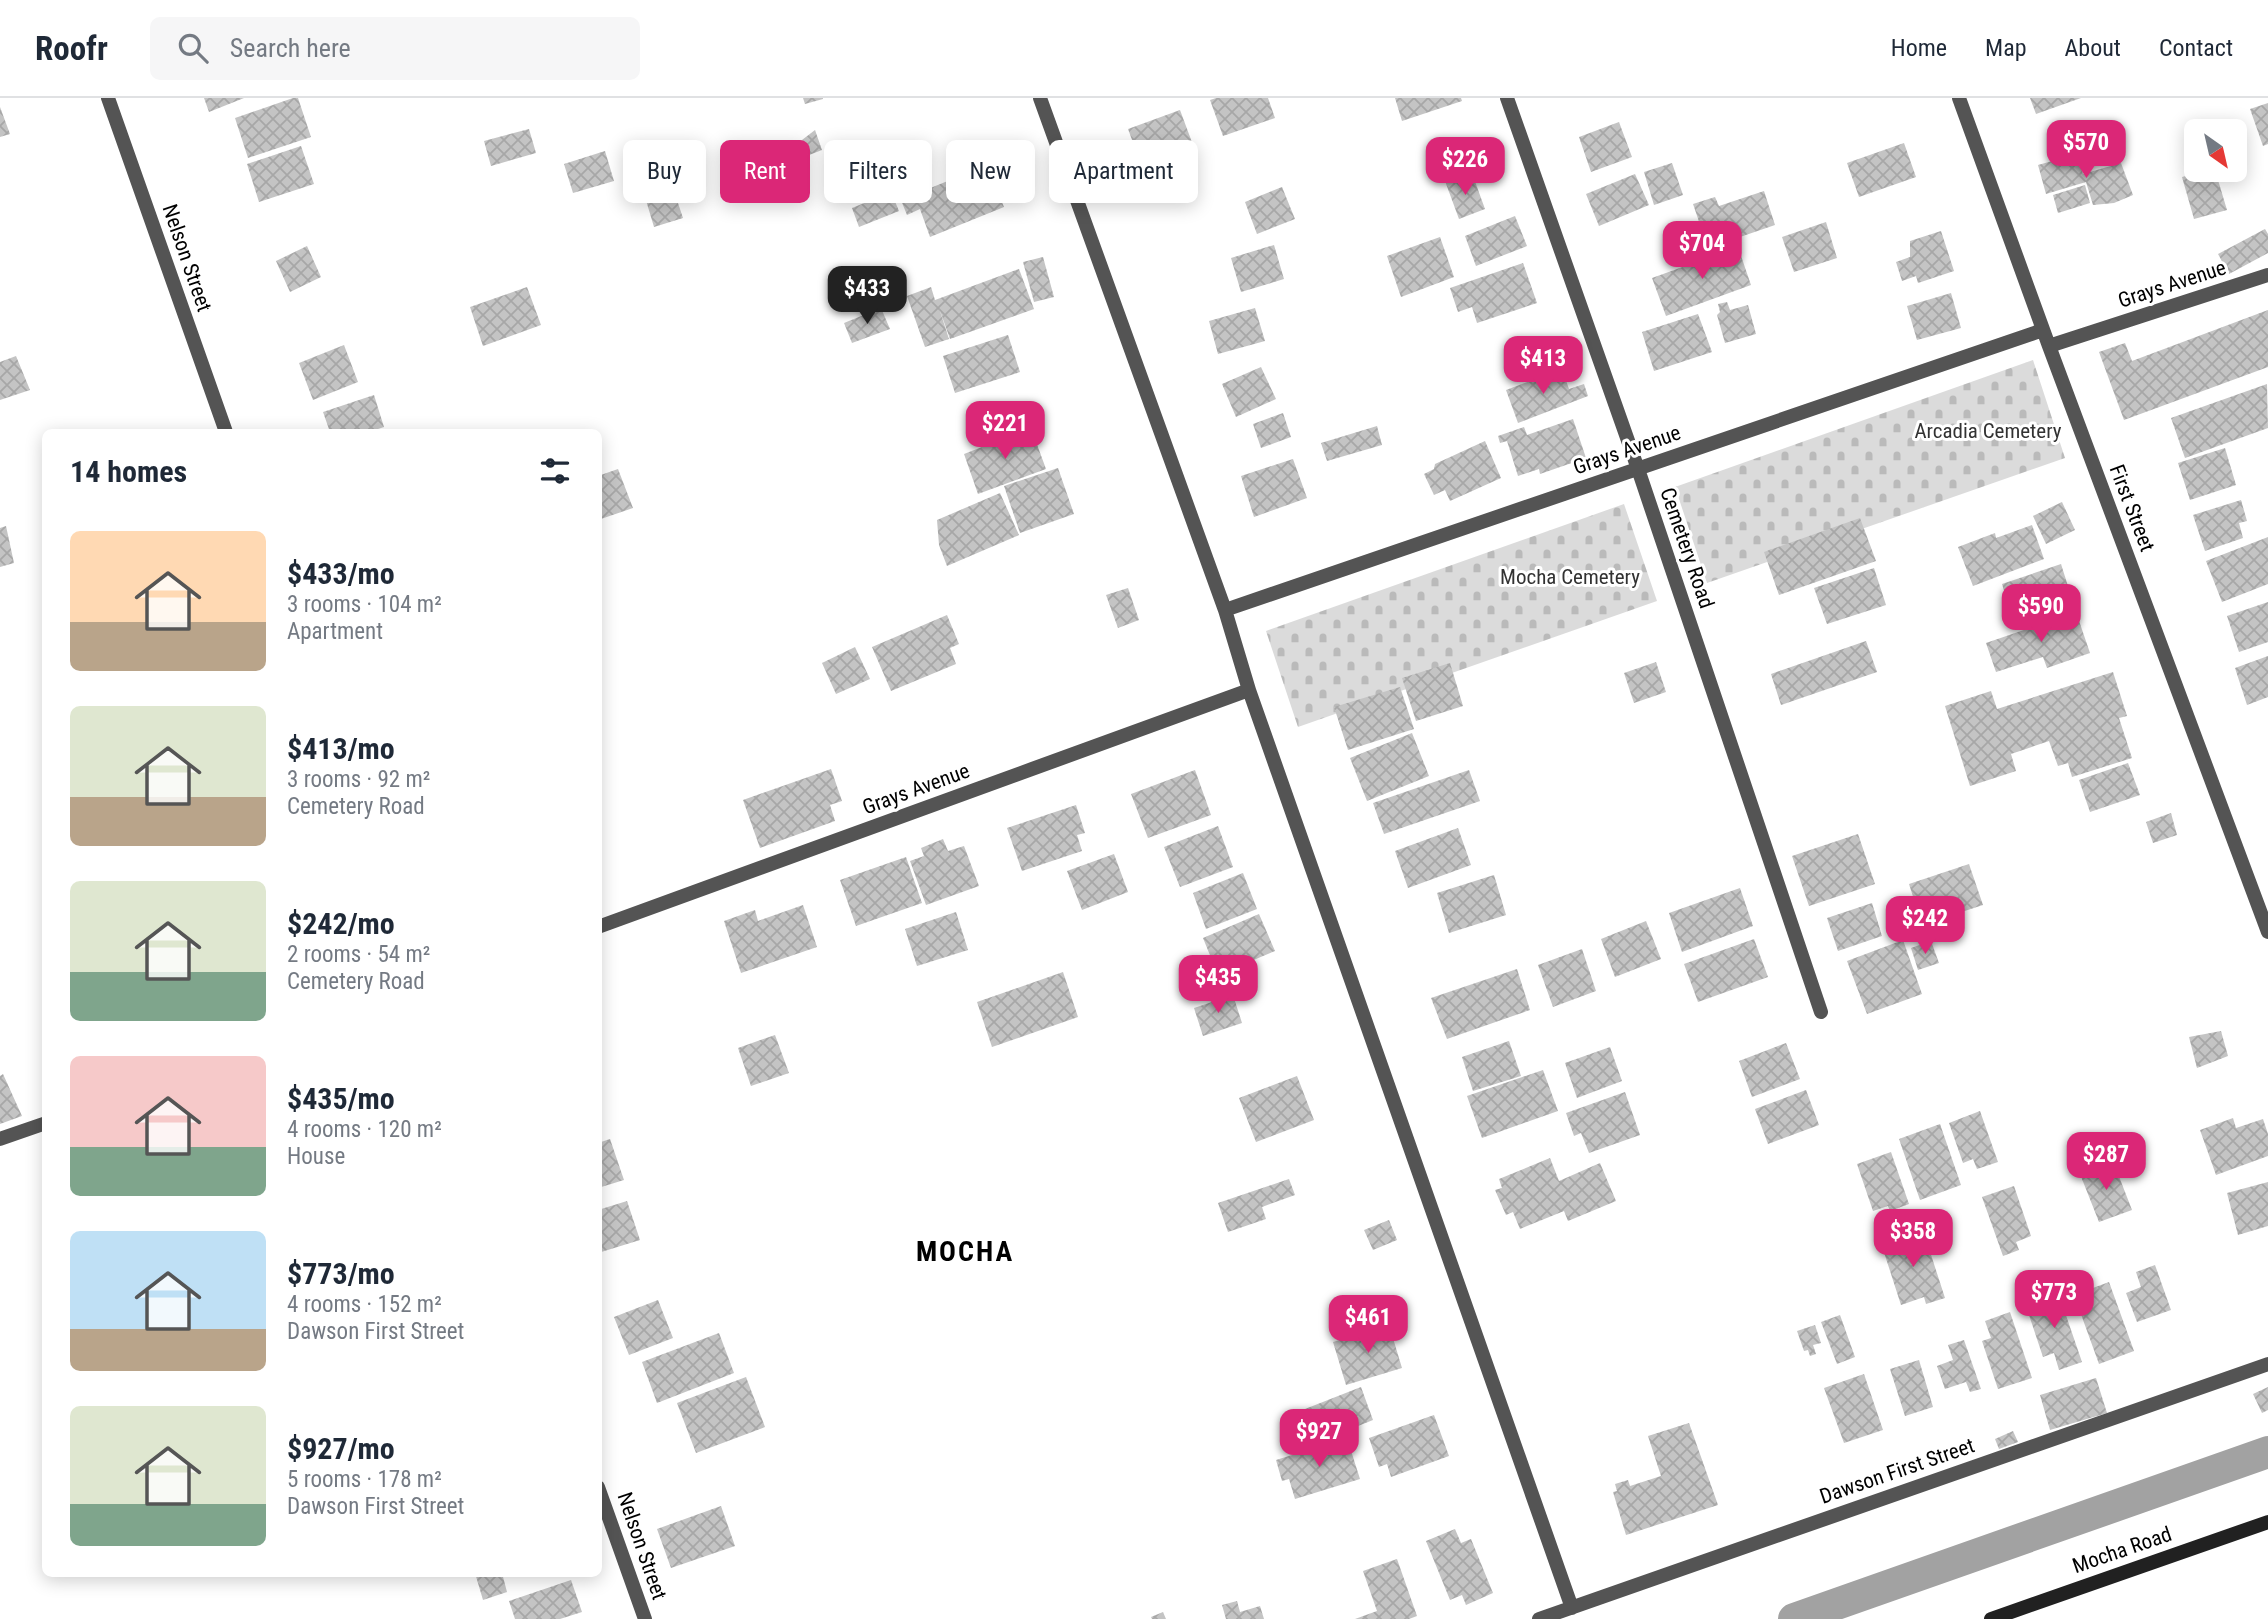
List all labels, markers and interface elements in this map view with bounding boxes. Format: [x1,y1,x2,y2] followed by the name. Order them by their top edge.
[150,17,640,80] search box
[35,29,108,68] text: Roofr
[174,29,212,67] icon: search
[230,33,351,63] text: Search here
[1891,34,1947,62] text: Home
[1985,34,2027,62] text: Map
[2065,34,2121,62] text: About
[2159,34,2233,62] text: Contact
[2184,119,2247,182] north arrow
[2184,119,2247,182] map controls
[2045,120,2127,180] pin: $570
[2063,129,2109,156] text: $570
[1424,138,1506,197] pin: $226
[623,140,706,203] chip: Buy
[720,140,810,203] chip: Rent
[824,140,932,203] chip: Filters
[946,140,1035,203] chip: New
[1049,140,1198,203] chip: Apartment
[1442,146,1488,173] text: $226
[157,201,217,315] street label: Nelson Street
[1661,222,1743,281] pin: $704
[1679,230,1725,257] text: $704
[2115,255,2229,313] street label: Grays Avenue
[826,266,908,326] pin: $433
[844,275,890,302] text: $433
[1502,336,1584,396] pin: $413
[1520,345,1566,372] text: $413
[964,402,1046,461] pin: $221
[982,410,1028,437] text: $221
[1915,419,2062,443] park label: Arcadia Cemetery
[1570,420,1684,480] street label: Grays Avenue
[536,452,574,490] icon: filters
[70,454,187,489] text: 14 homes
[2104,461,2160,555] street label: First Street
[1655,485,1719,611] street label: Cemetery Road
[287,556,395,591] text: $433/mo
[126,559,210,643] icon: home
[1500,565,1640,589] park label: Mocha Cemetery
[2000,584,2082,644] pin: $590
[287,591,442,618] text: 3 rooms · 104 m²
[2018,593,2064,620] text: $590
[287,618,383,645] text: Apartment
[287,731,395,766] text: $413/mo
[126,734,210,818] icon: home
[859,759,973,819] street label: Grays Avenue
[287,766,430,793] text: 3 rooms · 92 m²
[287,793,425,820] text: Cemetery Road
[1884,896,1966,956] pin: $242
[1902,905,1948,932] text: $242
[287,906,395,941] text: $242/mo
[126,909,210,993] icon: home
[287,941,430,968] text: 2 rooms · 54 m²
[1177,956,1259,1015] pin: $435
[1195,964,1241,991] text: $435
[287,968,425,995] text: Cemetery Road
[287,1081,395,1116] text: $435/mo
[126,1084,210,1168] icon: home
[287,1116,442,1143] text: 4 rooms · 120 m²
[2065,1132,2147,1192] pin: $287
[2083,1141,2129,1168] text: $287
[287,1143,345,1170] text: House
[1872,1210,1954,1269] pin: $358
[1890,1218,1936,1245] text: $358
[916,1235,1014,1268] district label: MOCHA
[287,1256,395,1291] text: $773/mo
[126,1259,210,1343] icon: home
[2013,1270,2095,1330] pin: $773
[2031,1279,2077,1306] text: $773
[287,1291,442,1318] text: 4 rooms · 152 m²
[1327,1296,1409,1355] pin: $461
[1345,1304,1391,1331] text: $461
[287,1318,464,1345] text: Dawson First Street
[1278,1410,1360,1469] pin: $927
[1296,1418,1342,1445] text: $927
[287,1431,395,1466] text: $927/mo
[1817,1433,1977,1509] street label: Dawson First Street
[126,1434,210,1518] icon: home
[287,1466,442,1493] text: 5 rooms · 178 m²
[612,1489,672,1603] street label: Nelson Street
[287,1493,464,1520] text: Dawson First Street
[2069,1522,2175,1578] street label: Mocha Road

